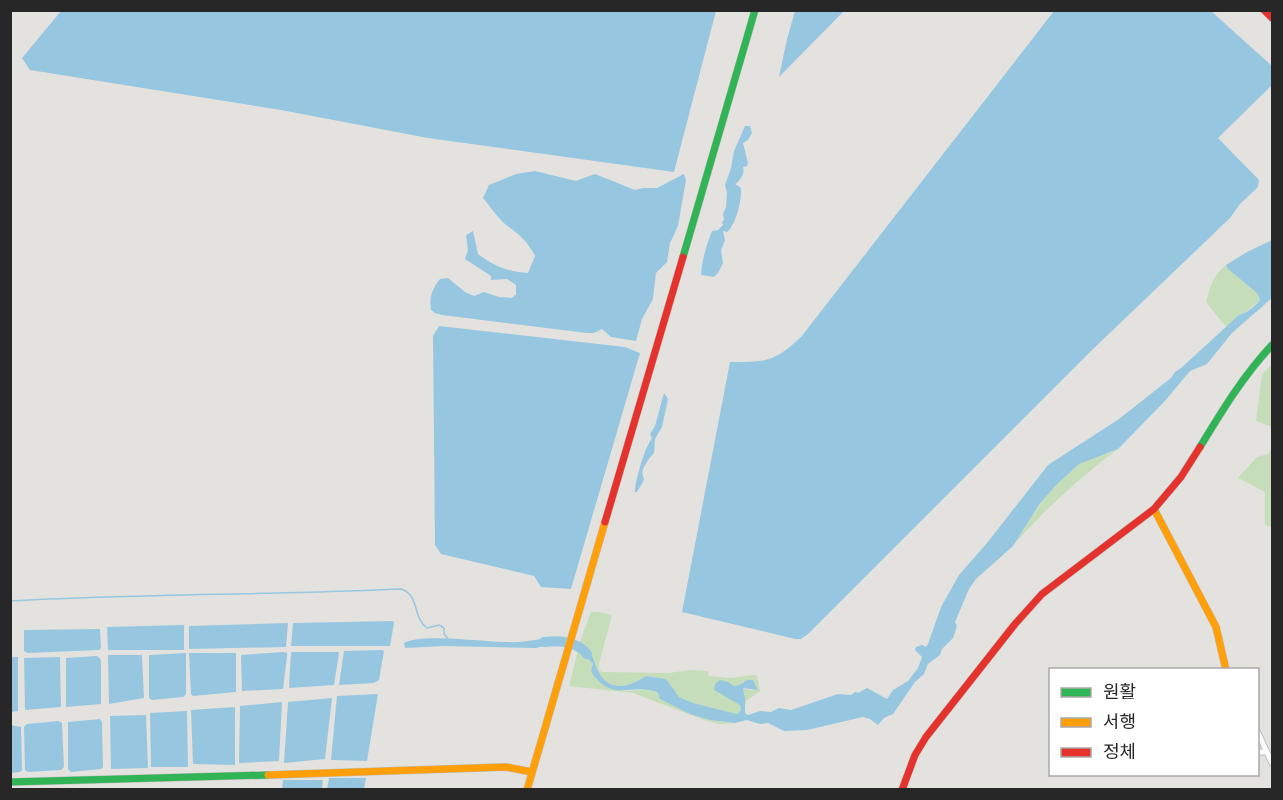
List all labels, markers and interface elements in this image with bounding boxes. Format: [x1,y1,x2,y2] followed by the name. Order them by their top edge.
[1049,668,1259,776] legend
[1103,680,1136,702] text: 원활
[1103,710,1136,732] text: 서행
[1103,740,1136,762] text: 정체

